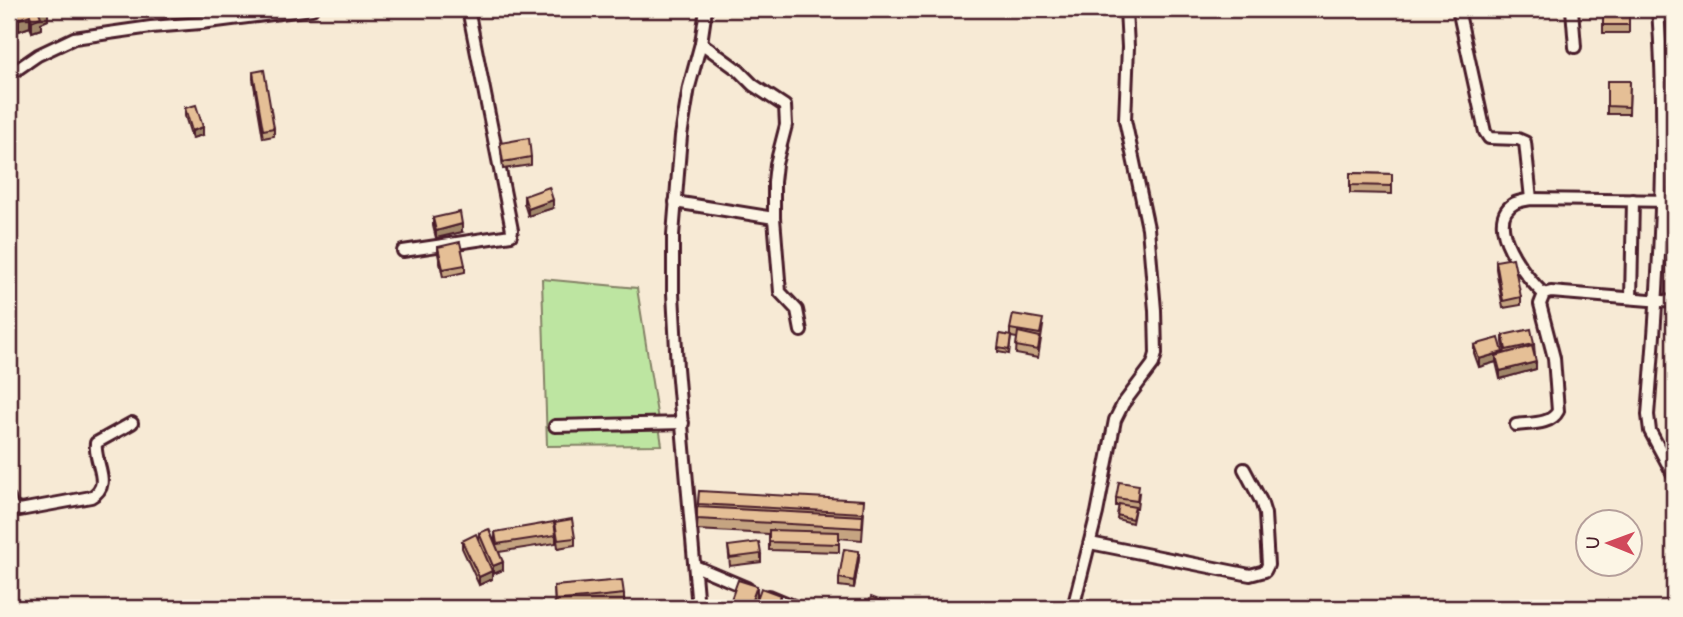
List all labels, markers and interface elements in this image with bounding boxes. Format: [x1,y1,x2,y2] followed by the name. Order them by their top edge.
[1574,508,1644,578] north arrow
[1582,536,1604,549] text: U

